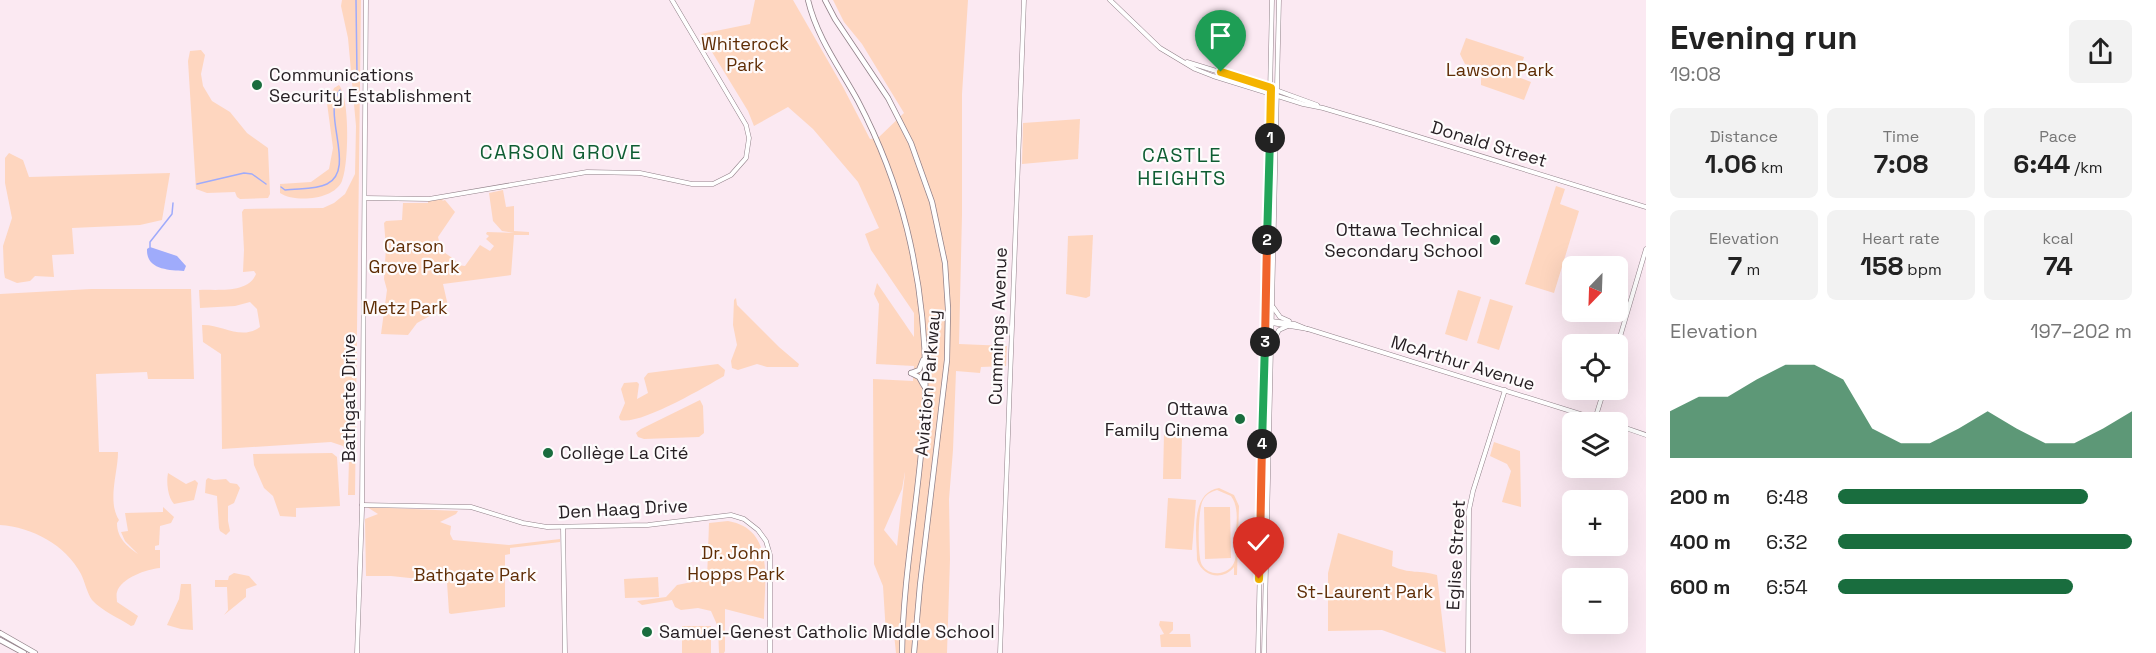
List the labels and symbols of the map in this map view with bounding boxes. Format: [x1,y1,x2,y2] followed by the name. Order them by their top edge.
[1195,10,1246,72] pin
[701,32,789,76] park label: Whiterock Park
[1446,58,1554,81] park label: Lawson Park
[269,63,472,107] place label: Communications Security Establishment
[250,78,264,92] marker: Communications Security Establishment
[1428,115,1550,172] street label: Donald Street
[1255,123,1285,153] pin: 1
[480,139,642,165] district label: CARSON GROVE
[1137,142,1227,191] district label: CASTLE HEIGHTS
[1325,218,1483,262] place label: Ottawa Technical Secondary School
[1252,225,1282,255] pin: 2
[1488,233,1502,247] marker: Ottawa Technical Secondary School
[368,234,460,278] park label: Carson Grove Park
[983,247,1012,405] street label: Cummings Avenue
[1562,256,1628,322] north arrow
[362,296,448,319] park label: Metz Park
[910,309,945,457] street label: Aviation Parkway
[1250,327,1280,357] pin: 3
[1388,330,1538,395] street label: McArthur Avenue
[337,334,360,462] street label: Bathgate Drive
[1105,397,1228,441] place label: Ottawa Family Cinema
[1233,412,1247,426] marker: Ottawa Family Cinema
[1247,429,1277,459] pin: 4
[560,441,688,464] place label: Collège La Cité
[541,446,555,460] marker: Collège La Cité
[558,494,688,523] street label: Den Haag Drive
[1441,499,1470,611] street label: Eglise Street
[1233,517,1284,579] pin
[687,541,785,585] park label: Dr. John Hopps Park
[414,563,537,586] park label: Bathgate Park
[1297,580,1434,603] park label: St-Laurent Park
[659,620,995,643] place label: Samuel-Genest Catholic Middle School
[640,625,654,639] marker: Samuel-Genest Catholic Middle School

